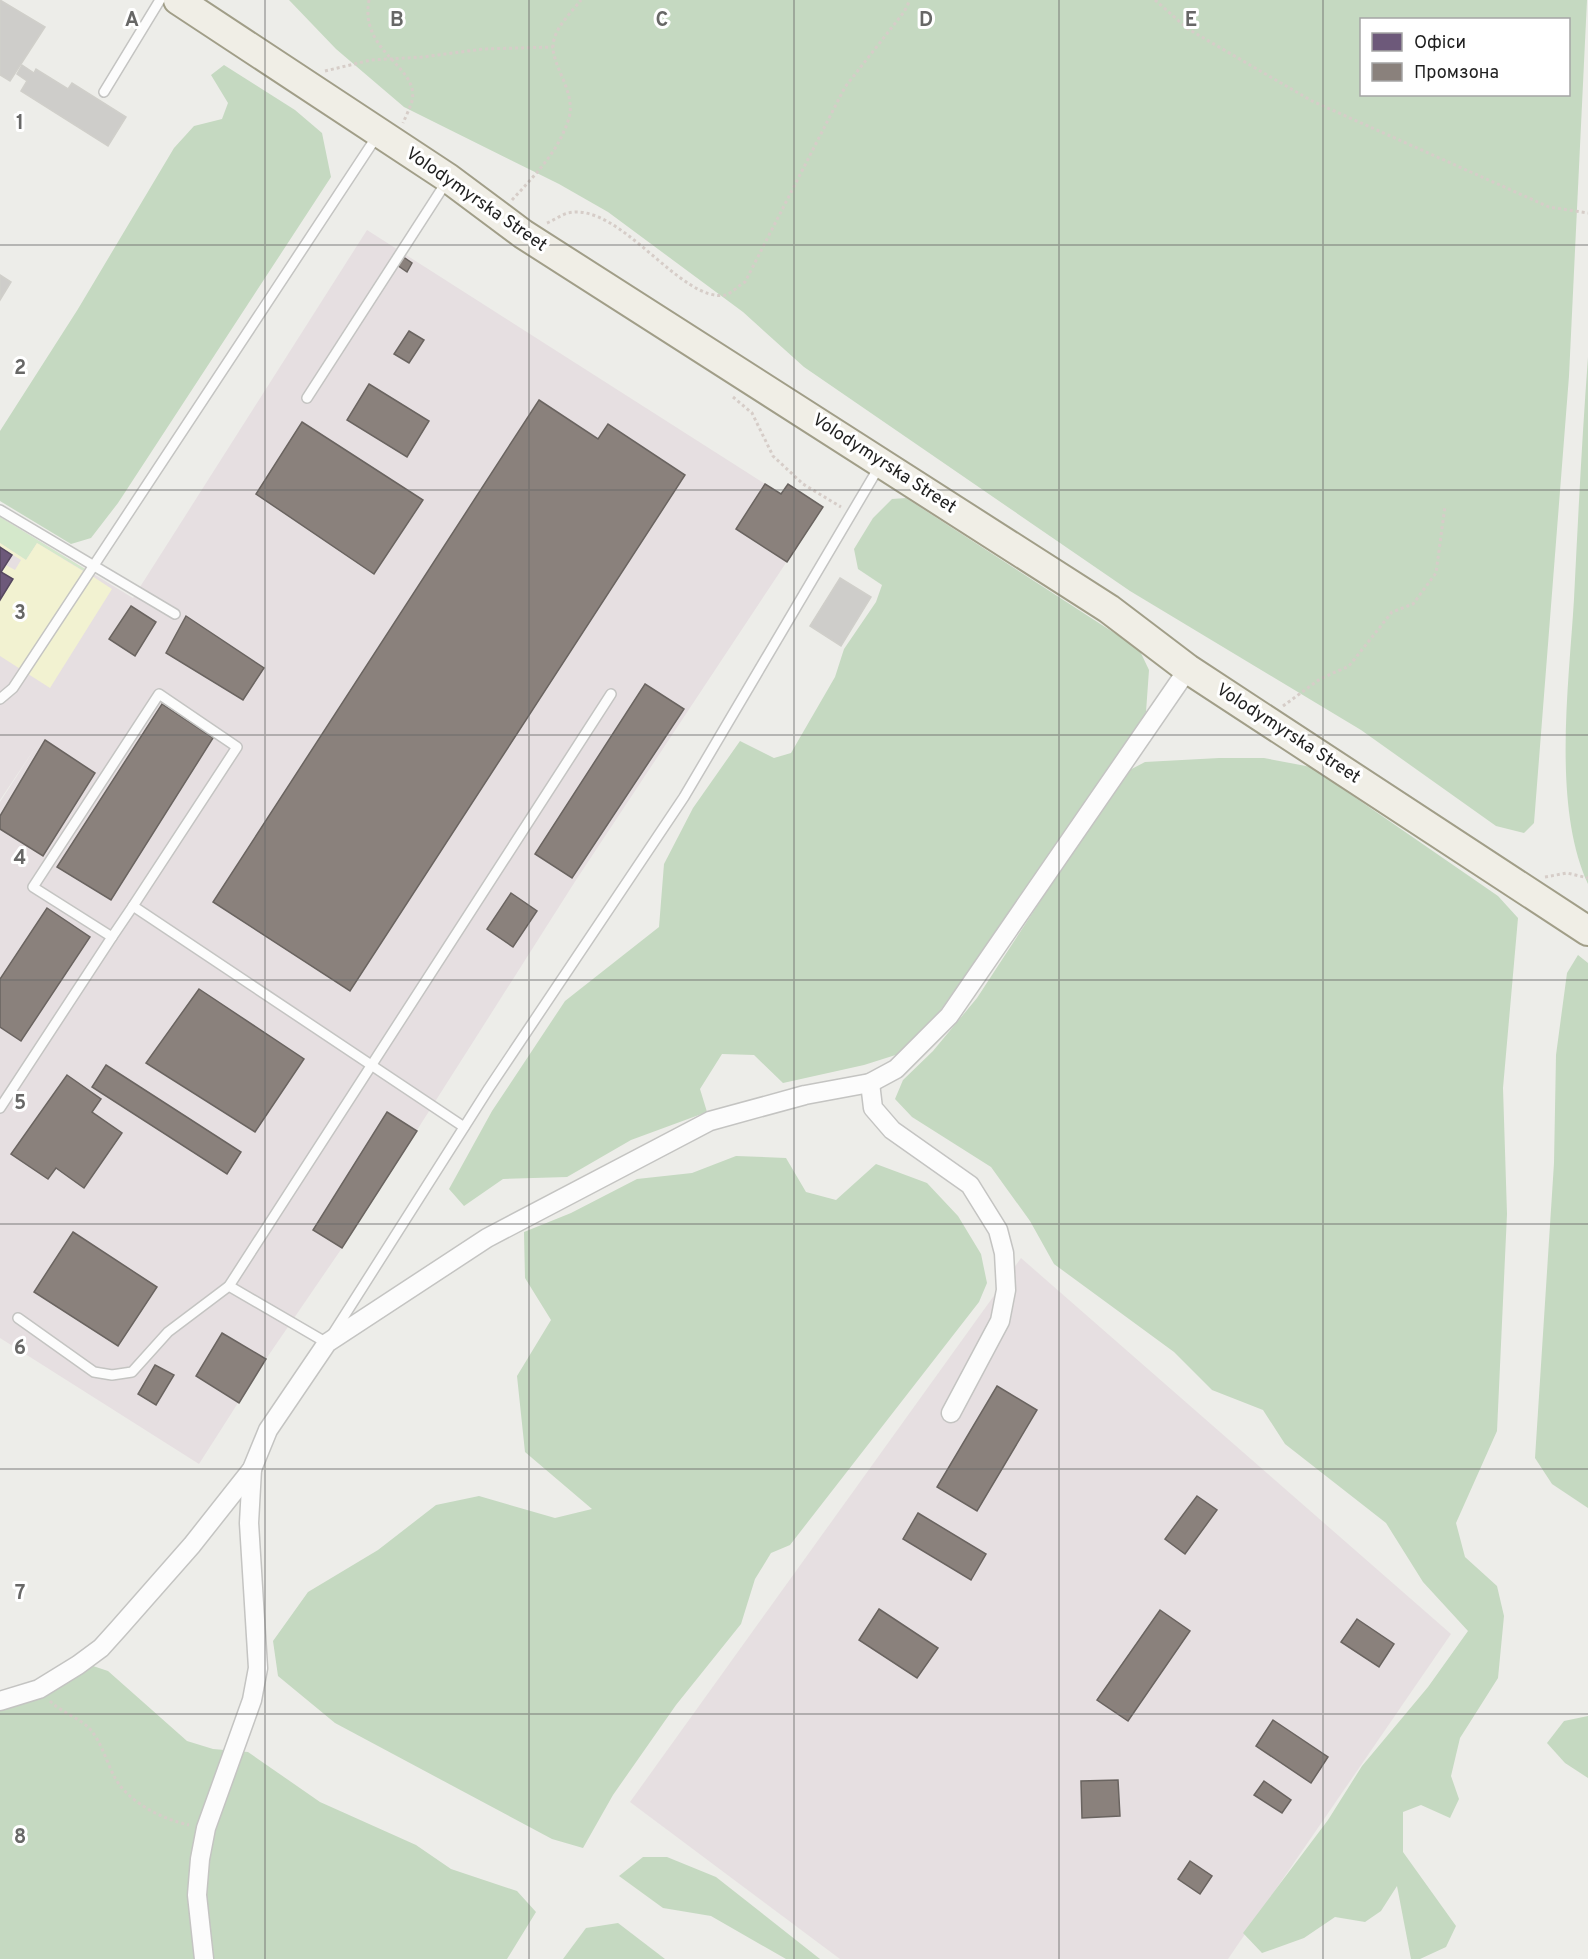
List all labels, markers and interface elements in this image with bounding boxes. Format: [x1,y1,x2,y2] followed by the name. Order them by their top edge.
[125,8,139,34] text: A
[390,8,404,34] text: B
[656,8,668,34] text: C
[919,8,933,34] text: D
[1185,8,1197,34] text: E
[1360,18,1570,96] legend
[1414,32,1466,55] text: Офіси
[1414,62,1499,85] text: Промзона
[16,111,24,137] text: 1
[401,143,551,257] street label: Volodymyrska Street
[14,356,26,382] text: 2
[808,409,960,519] street label: Volodymyrska Street
[14,601,26,627] text: 3
[1212,679,1364,789] street label: Volodymyrska Street
[14,846,26,872] text: 4
[14,1091,26,1117] text: 5
[14,1336,26,1362] text: 6
[15,1581,25,1607] text: 7
[14,1825,26,1851] text: 8

